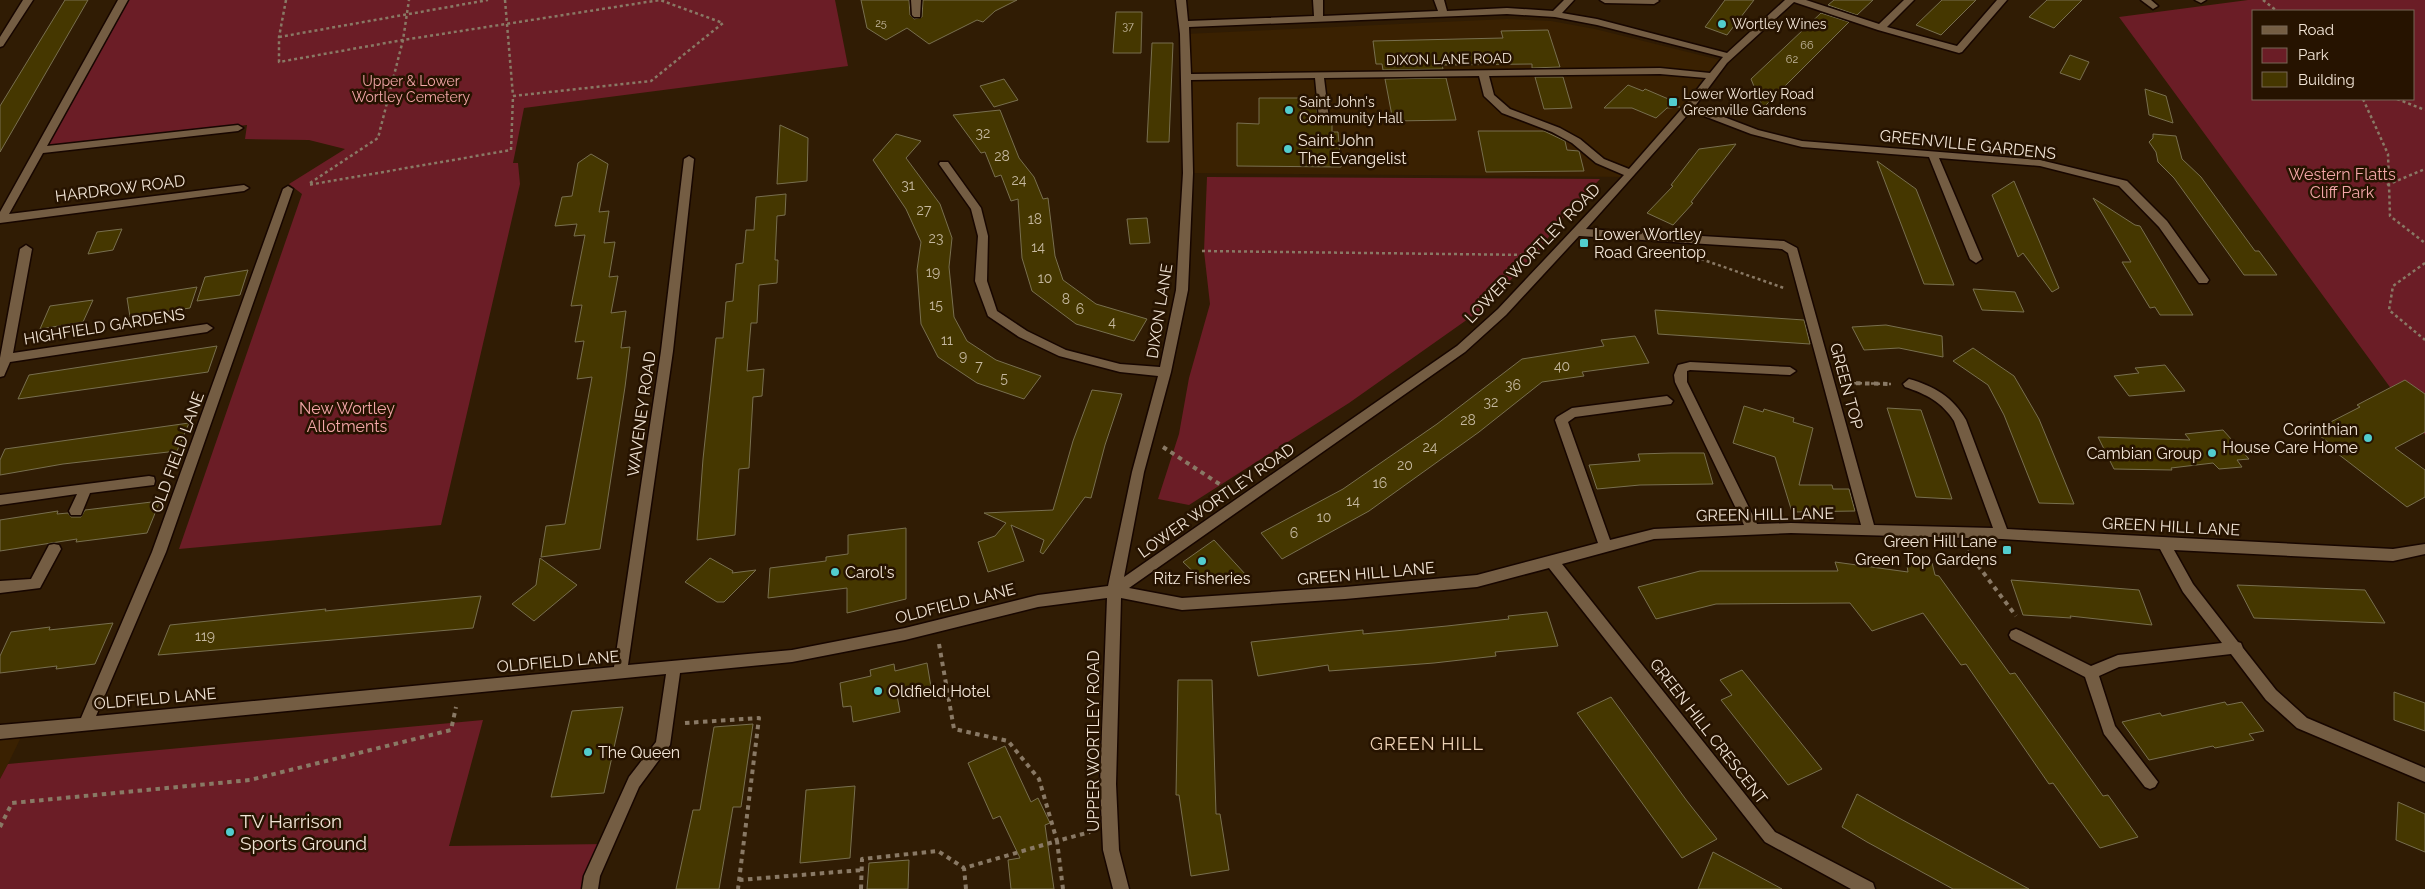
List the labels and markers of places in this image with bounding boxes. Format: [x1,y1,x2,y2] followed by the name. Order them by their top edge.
[1732,16,1827,32] place label: Wortley Wines
[1716,18,1728,30] marker: Wortley Wines
[1683,86,1814,118] place label: Lower Wortley Road Greenville Gardens
[1299,94,1403,126] place label: Saint John's Community Hall
[1667,96,1679,108] marker: Lower Wortley Road Greenville Gardens
[1283,104,1295,116] marker: Saint John's Community Hall
[1298,131,1407,168] place label: Saint John The Evangelist
[1282,143,1294,155] marker: Saint John The Evangelist
[1594,225,1706,262] place label: Lower Wortley Road Greentop
[1578,237,1590,249] marker: Lower Wortley Road Greentop
[2222,420,2358,457] place label: Corinthian House Care Home
[2362,432,2374,444] marker: Corinthian House Care Home
[2086,444,2202,463] place label: Cambian Group
[2206,447,2218,459] marker: Cambian Group
[1855,532,1997,569] place label: Green Hill Lane Green Top Gardens
[2001,544,2013,556] marker: Green Hill Lane Green Top Gardens
[1196,555,1208,567] marker: Ritz Fisheries
[845,563,895,582] place label: Carol's
[829,566,841,578] marker: Carol's
[1154,569,1251,588] place label: Ritz Fisheries
[888,682,991,701] place label: Oldfield Hotel
[872,685,884,697] marker: Oldfield Hotel
[598,743,680,762] place label: The Queen
[582,746,594,758] marker: The Queen
[240,810,367,854] place label: TV Harrison Sports Ground
[224,826,236,838] marker: TV Harrison Sports Ground

